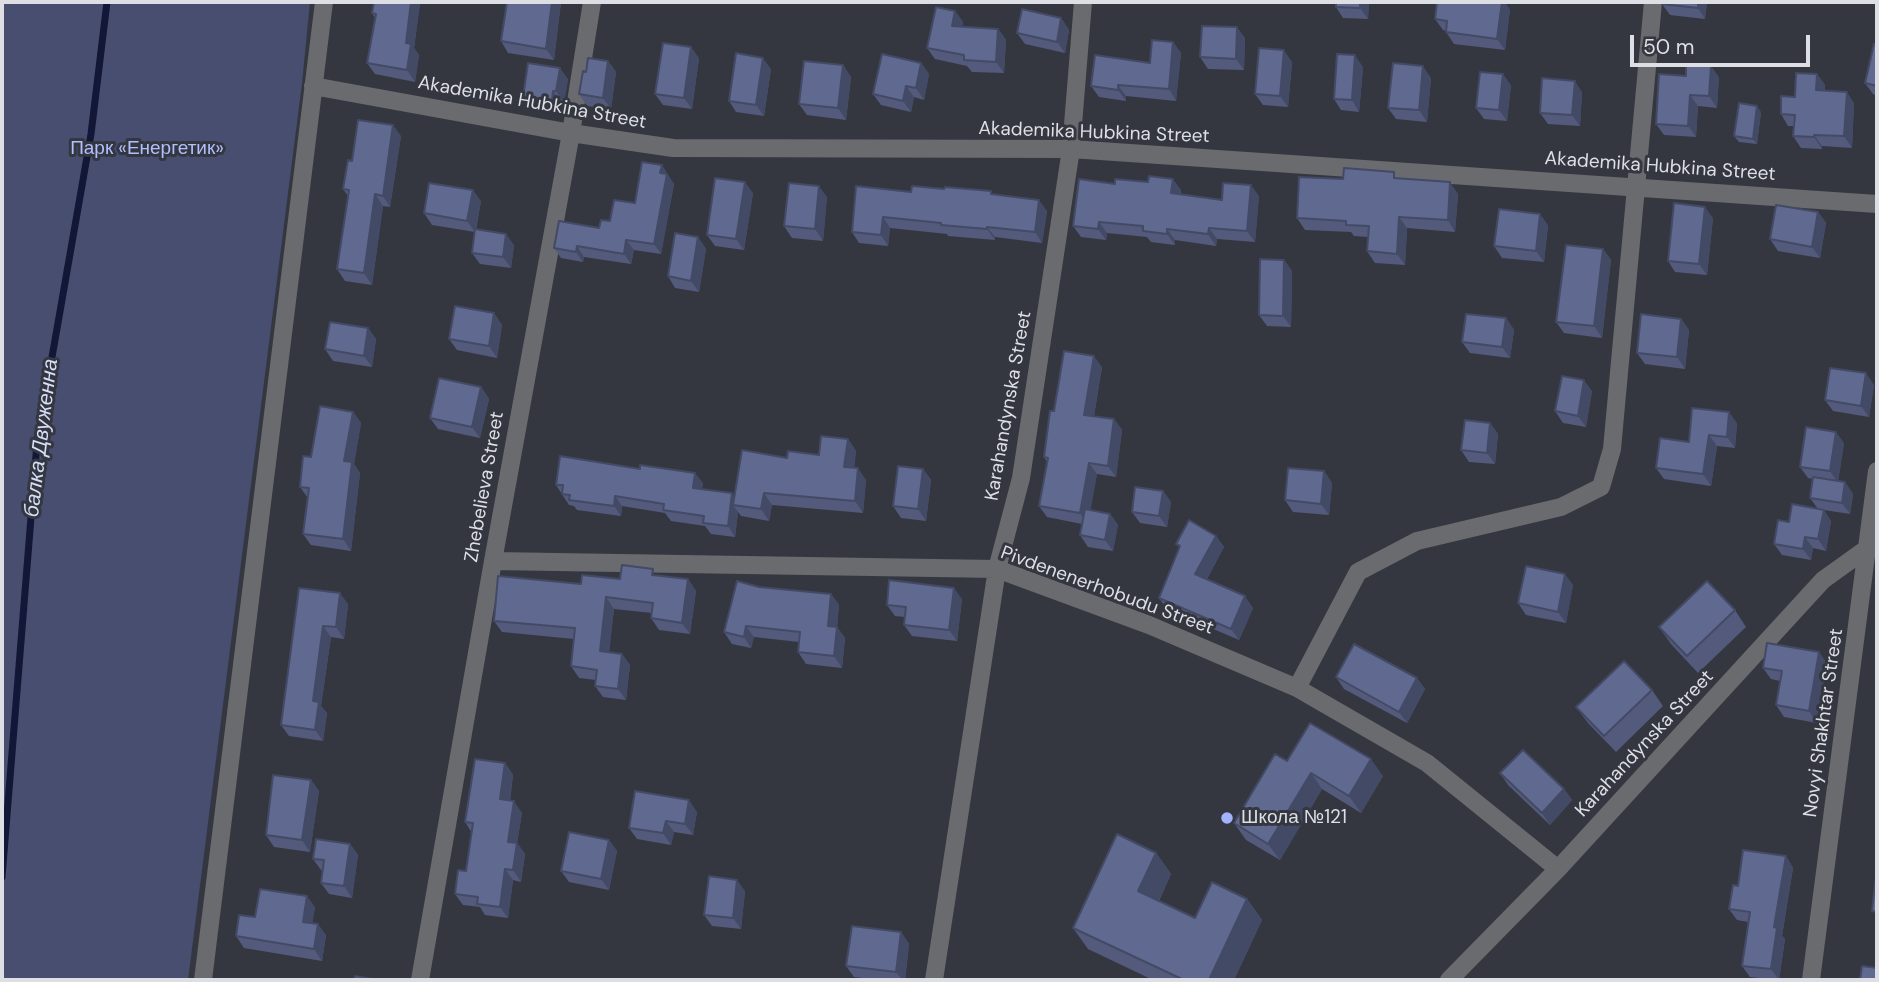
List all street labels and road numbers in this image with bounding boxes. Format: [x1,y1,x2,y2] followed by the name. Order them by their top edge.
[416,72,648,134] street label: Akademika Hubkina Street
[978,118,1210,148] street label: Akademika Hubkina Street
[1544,148,1776,186] street label: Akademika Hubkina Street
[981,309,1037,503] street label: Karahandynska Street
[461,410,509,564] street label: Zhebelieva Street
[997,542,1217,640] street label: Pivdenenerhobudu Street
[1799,627,1849,819] street label: Novyi Shakhtar Street
[1571,666,1719,822] street label: Karahandynska Street

